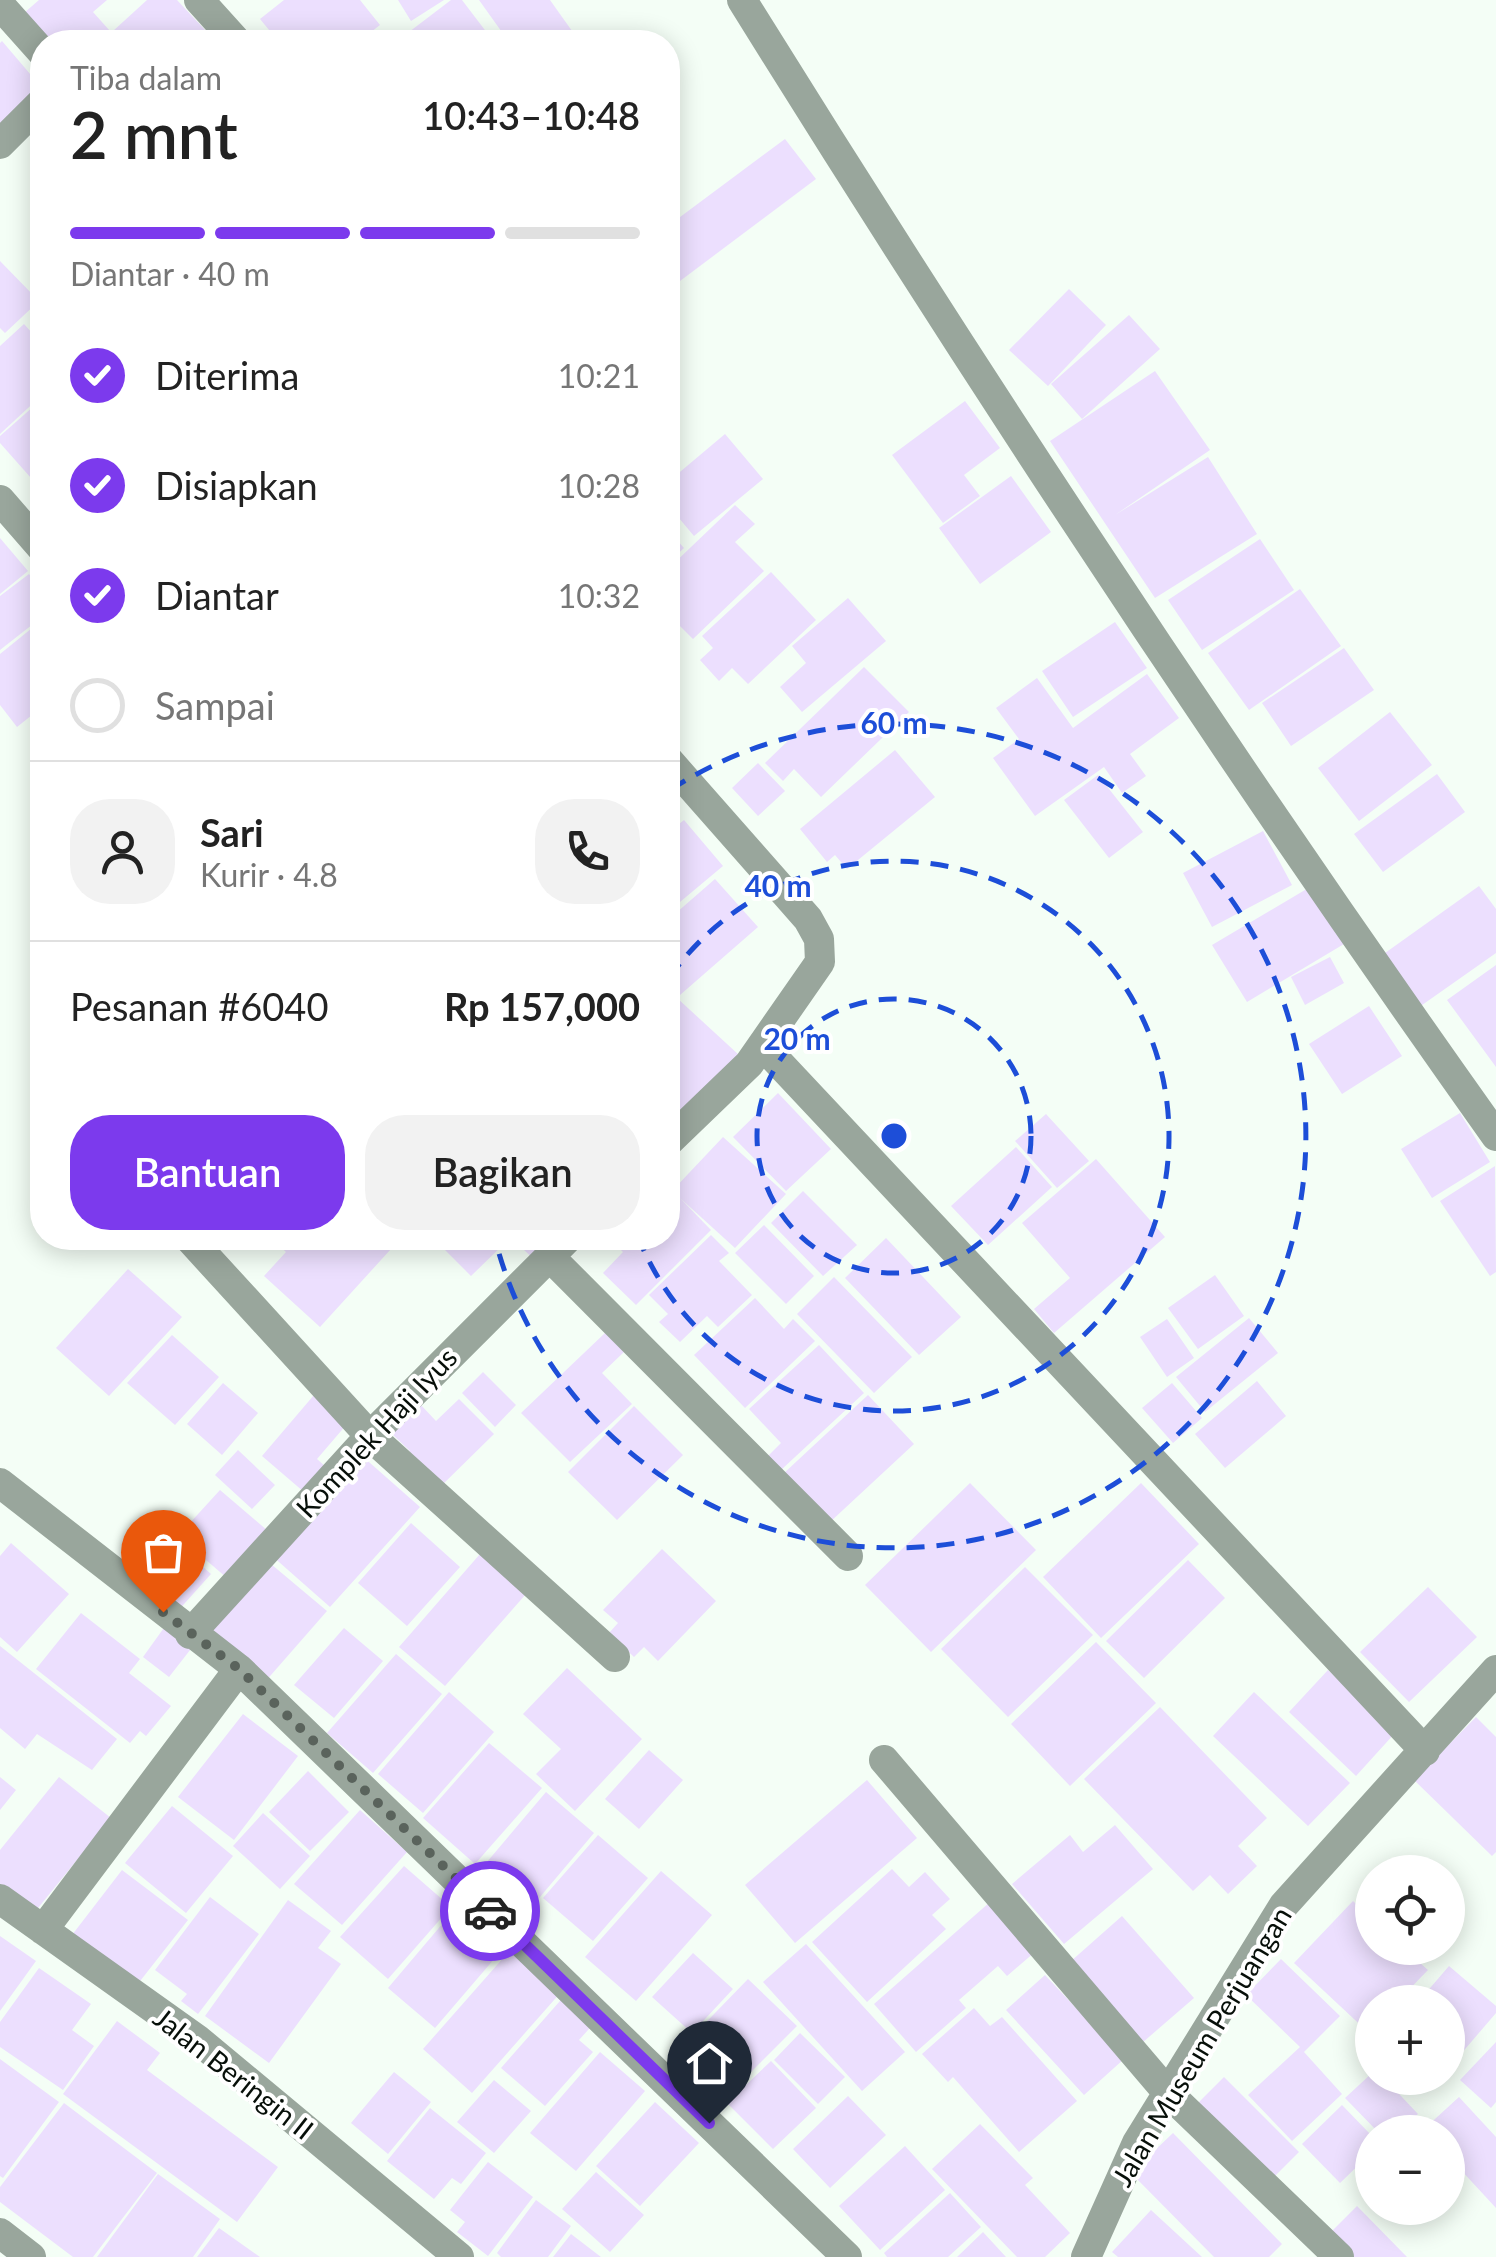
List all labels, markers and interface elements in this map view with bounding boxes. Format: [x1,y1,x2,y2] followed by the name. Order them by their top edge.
[70,58,222,97] text: Tiba dalam
[422,92,640,138] text: 10:43–10:48
[70,95,238,173] text: 2 mnt
[70,254,270,293] text: Diantar · 40 m
[70,348,125,403] icon: check
[155,352,299,398] text: Diterima
[558,356,640,395] text: 10:21
[70,458,125,513] icon: check
[155,462,318,508] text: Disiapkan
[558,466,640,505] text: 10:28
[70,568,125,623] icon: check
[155,572,279,618] text: Diantar
[558,576,640,615] text: 10:32
[155,682,275,728] text: Sampai
[860,704,928,740] text: 60 m
[70,799,175,904] button: person
[535,799,640,904] button: phone
[200,809,264,855] text: Sari
[200,855,338,894] text: Kurir · 4.8
[744,867,812,903] text: 40 m
[70,983,328,1029] text: Pesanan #6040
[444,983,640,1029] text: Rp 157,000
[763,1020,831,1056] text: 20 m
[70,1115,345,1230] button: Bantuan
[365,1115,640,1230] button: Bagikan
[876,1118,912,1154] centre of rings
[289,1340,463,1524] street label: Komplek Haji Iyus
[121,1510,206,1613] pin
[136,1525,191,1580] icon: bag
[1355,1855,1465,2225] map controls
[1355,1855,1465,1965] button: locate
[440,1861,540,1961] courier
[463,1884,518,1939] icon: car
[1104,1900,1298,2192] street label: Jalan Museum Perjuangan
[1355,1985,1465,2095] button: +
[147,2000,321,2146] street label: Jalan Beringin II
[667,2021,752,2124] pin
[682,2036,737,2091] icon: home
[1355,2115,1465,2225] button: −

